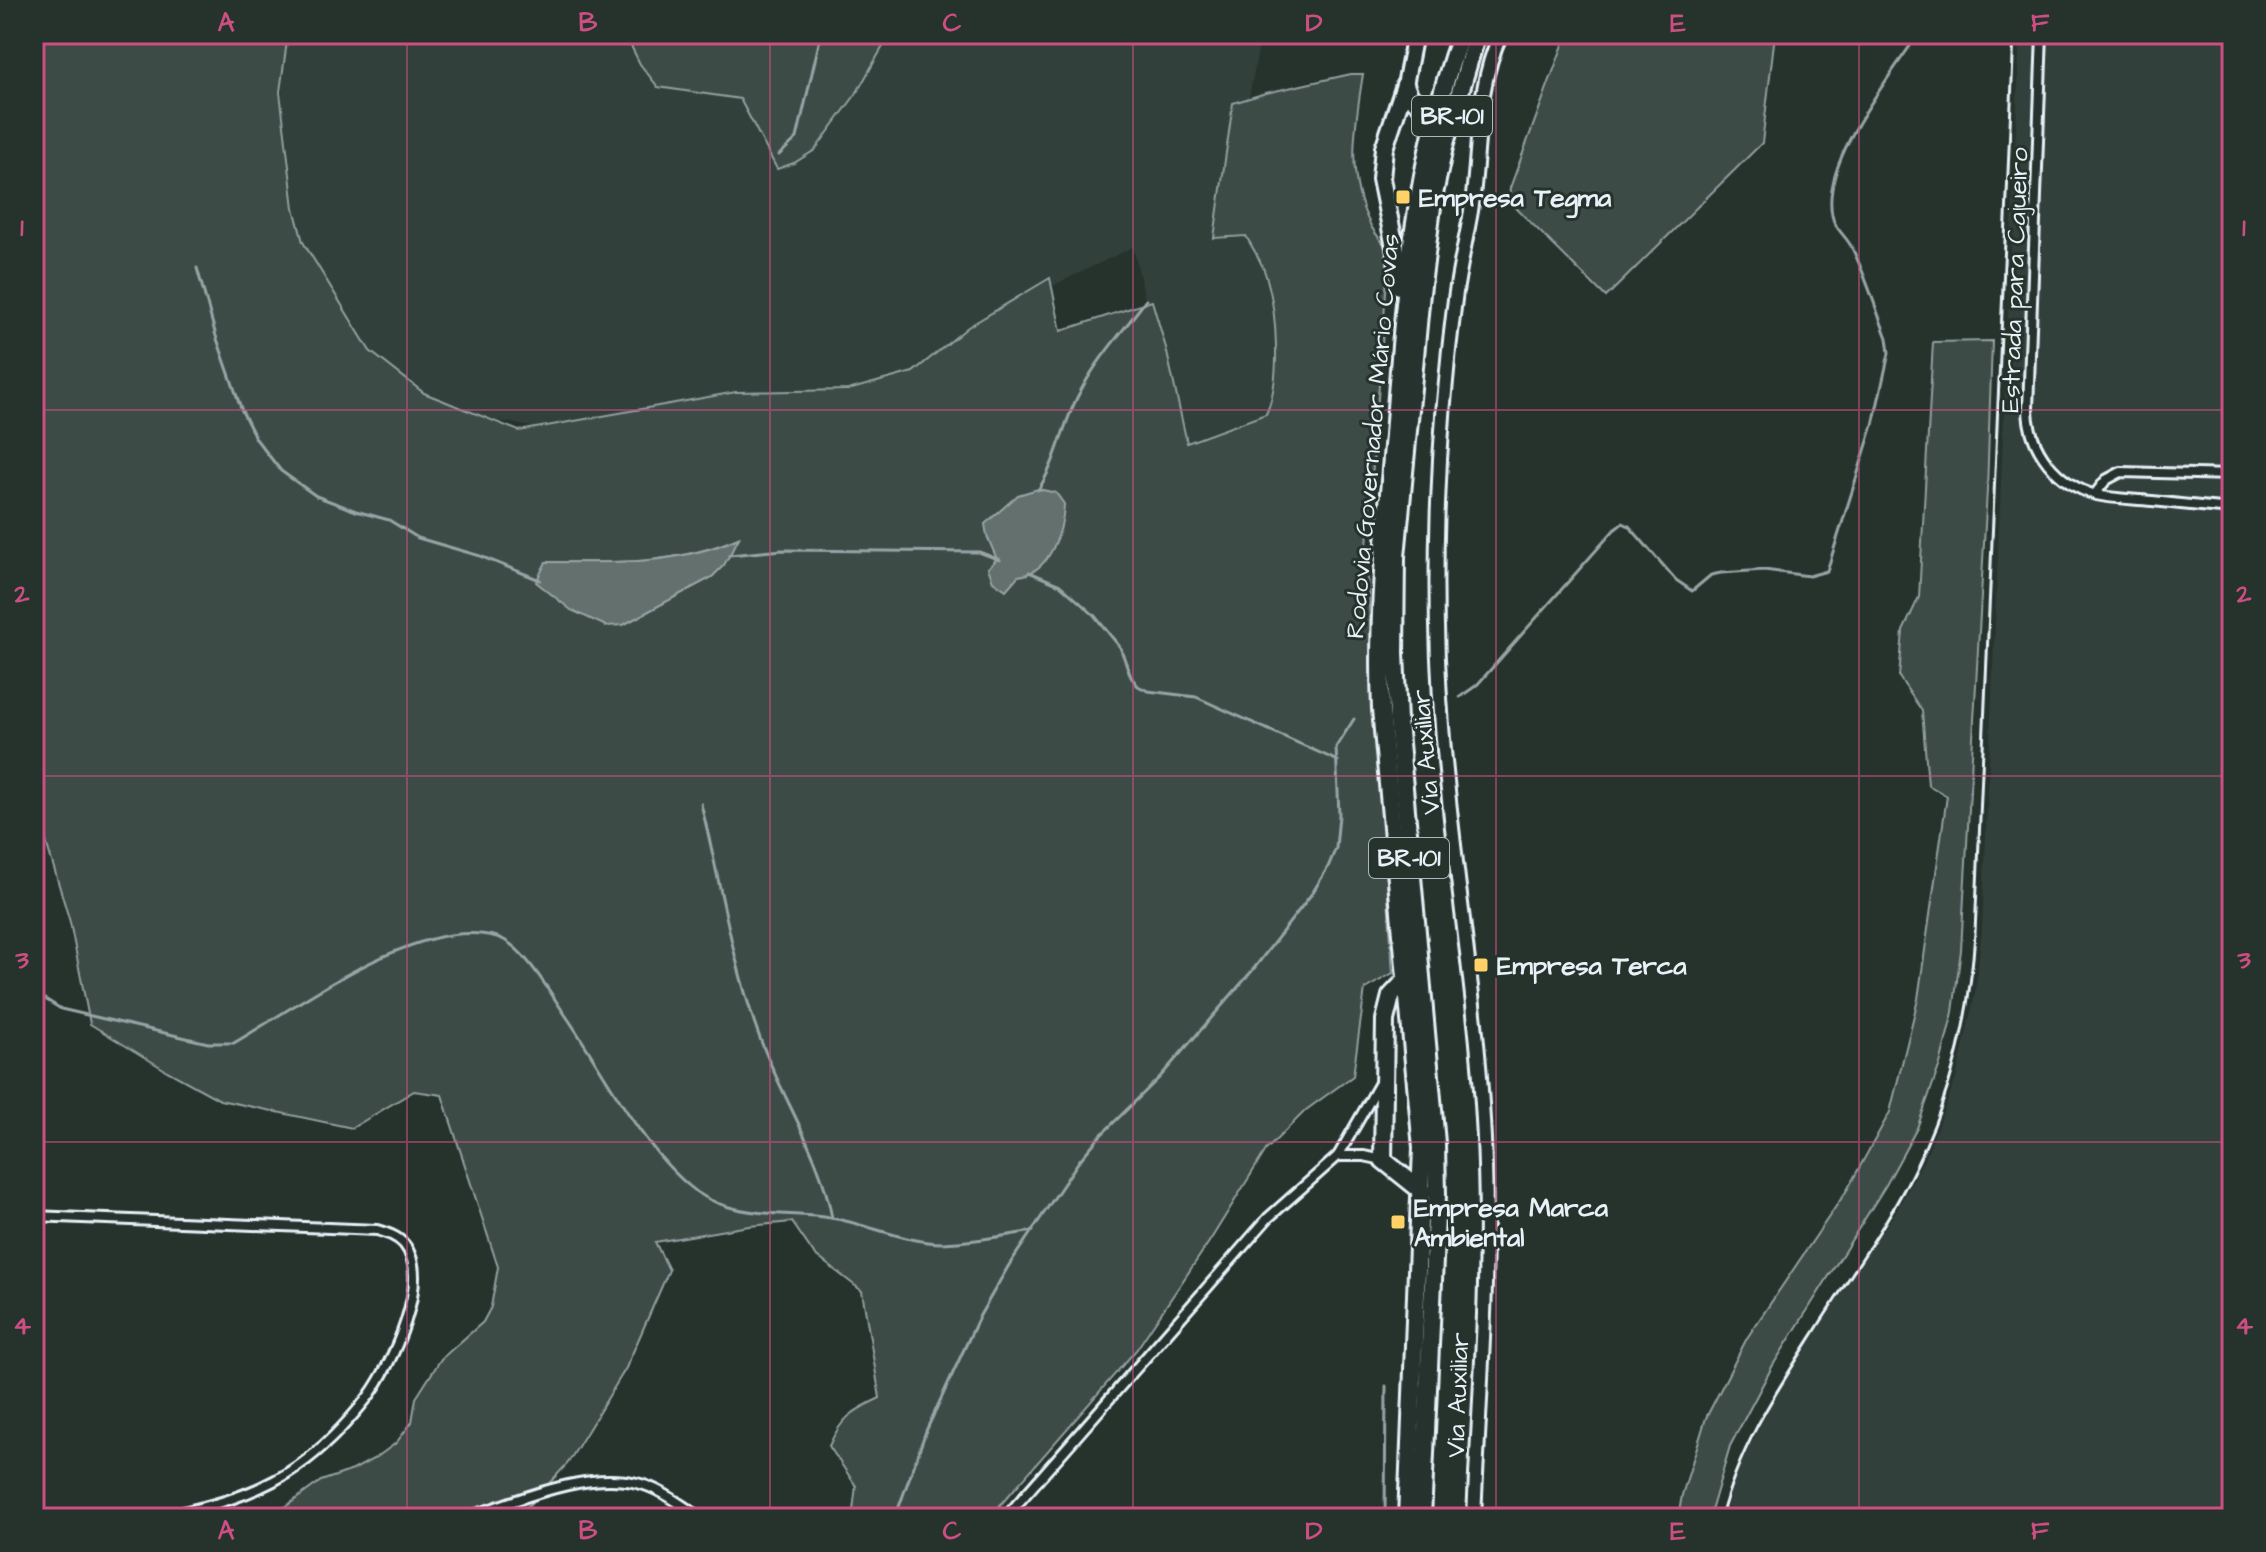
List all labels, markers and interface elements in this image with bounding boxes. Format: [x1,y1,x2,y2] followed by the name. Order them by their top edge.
[218,5,235,41] text: A
[579,5,598,41] text: B
[943,5,962,41] text: C
[1306,5,1323,41] text: D
[1670,5,1686,41] text: E
[2031,5,2050,41] text: F
[1412,96,1492,136] road number: BR-101
[1992,146,2038,413] street label: Estrada para Cajueiro
[1419,180,1612,219] place label: Empresa Tegma
[1394,188,1412,206] marker: Empresa Tegma
[20,210,24,246] text: 1
[2242,210,2246,246] text: 1
[1337,232,1409,640] street label: Rodovia Governador Mário Covas
[14,576,30,612] text: 2
[2236,576,2252,612] text: 2
[1403,688,1449,816] street label: Via Auxiliar
[1369,838,1449,878] road number: BR-101
[14,942,29,978] text: 3
[2236,942,2251,978] text: 3
[1497,948,1687,984] place label: Empresa Terca
[1472,956,1490,974] marker: Empresa Terca
[1414,1190,1609,1256] place label: Empresa Marca Ambiental
[1389,1213,1407,1231] marker: Empresa Marca Ambiental
[13,1308,31,1344] text: 4
[2235,1308,2253,1344] text: 4
[1438,1332,1478,1458] street label: Via Auxiliar
[218,1513,235,1549] text: A
[579,1513,598,1549] text: B
[943,1513,962,1549] text: C
[1306,1513,1323,1549] text: D
[1670,1513,1686,1549] text: E
[2031,1513,2050,1549] text: F

